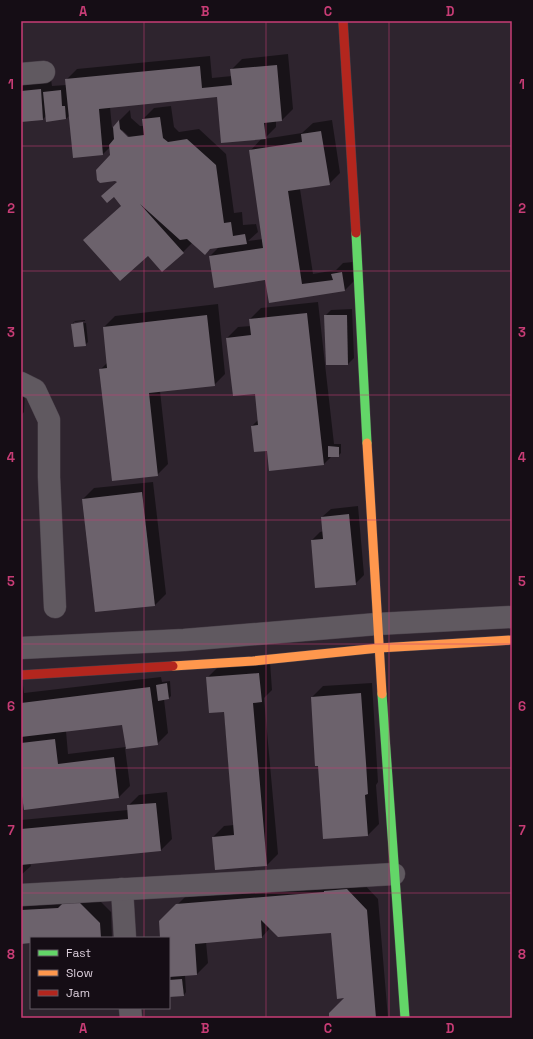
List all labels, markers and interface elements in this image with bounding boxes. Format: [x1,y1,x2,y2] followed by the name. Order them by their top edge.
[79,3,88,20] text: A
[201,3,210,20] text: B
[324,3,332,20] text: C
[446,3,455,20] text: D
[8,76,14,93] text: 1
[519,76,525,93] text: 1
[7,200,15,217] text: 2
[518,200,526,217] text: 2
[7,324,15,341] text: 3
[518,324,526,341] text: 3
[7,449,15,466] text: 4
[518,449,526,466] text: 4
[7,573,15,590] text: 5
[518,573,526,590] text: 5
[7,698,15,715] text: 6
[518,698,526,715] text: 6
[7,822,15,839] text: 7
[518,822,526,839] text: 7
[30,937,170,1009] legend
[66,945,91,961] text: Fast
[7,946,15,963] text: 8
[518,946,526,963] text: 8
[66,965,93,981] text: Slow
[66,985,90,1001] text: Jam
[79,1020,88,1037] text: A
[201,1020,210,1037] text: B
[324,1020,332,1037] text: C
[446,1020,455,1037] text: D

